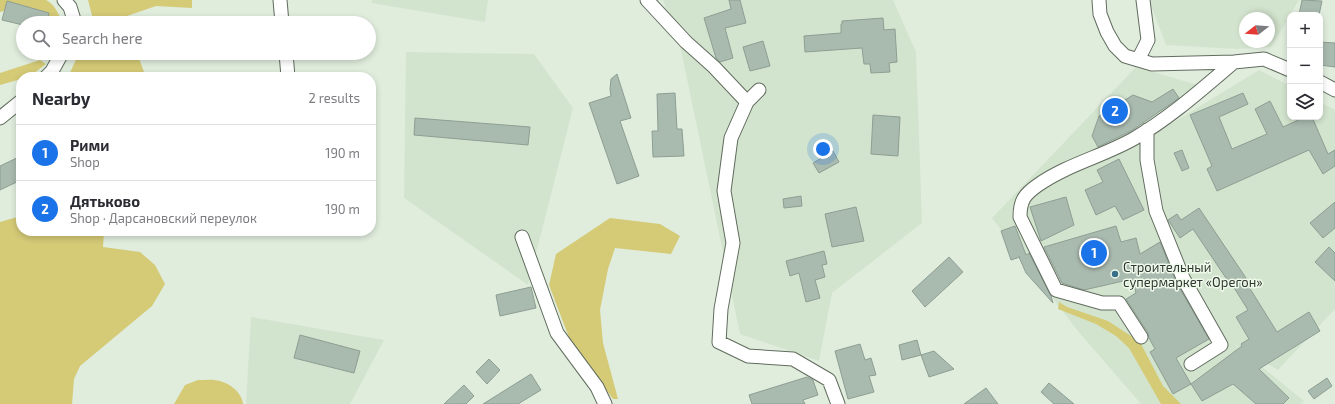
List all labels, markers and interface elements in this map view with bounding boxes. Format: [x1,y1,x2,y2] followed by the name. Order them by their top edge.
[1239,12,1275,48] north arrow
[1287,12,1323,120] map controls
[1287,12,1323,48] button: +
[16,16,376,60] search box
[30,27,52,49] icon: search
[62,29,143,47] text: Search here
[1287,48,1323,84] button: −
[1287,84,1323,120] button: layers
[32,88,90,108] text: Nearby
[308,90,360,106] text: 2 results
[1102,96,1128,126] pin: 2
[70,136,109,154] text: Рими
[813,139,833,159] your location
[42,145,48,161] text: 1
[325,145,360,161] text: 190 m
[70,154,100,170] text: Shop
[70,192,140,210] text: Дятьково
[41,201,49,217] text: 2
[325,201,360,217] text: 190 m
[70,210,257,226] text: Shop · Дарсановский переулок
[1081,238,1107,268] pin: 1
[1123,259,1263,290] place label: Строительный супермаркет «Орегон»
[1110,269,1120,279] marker: Строительный супермаркет «Орегон»

